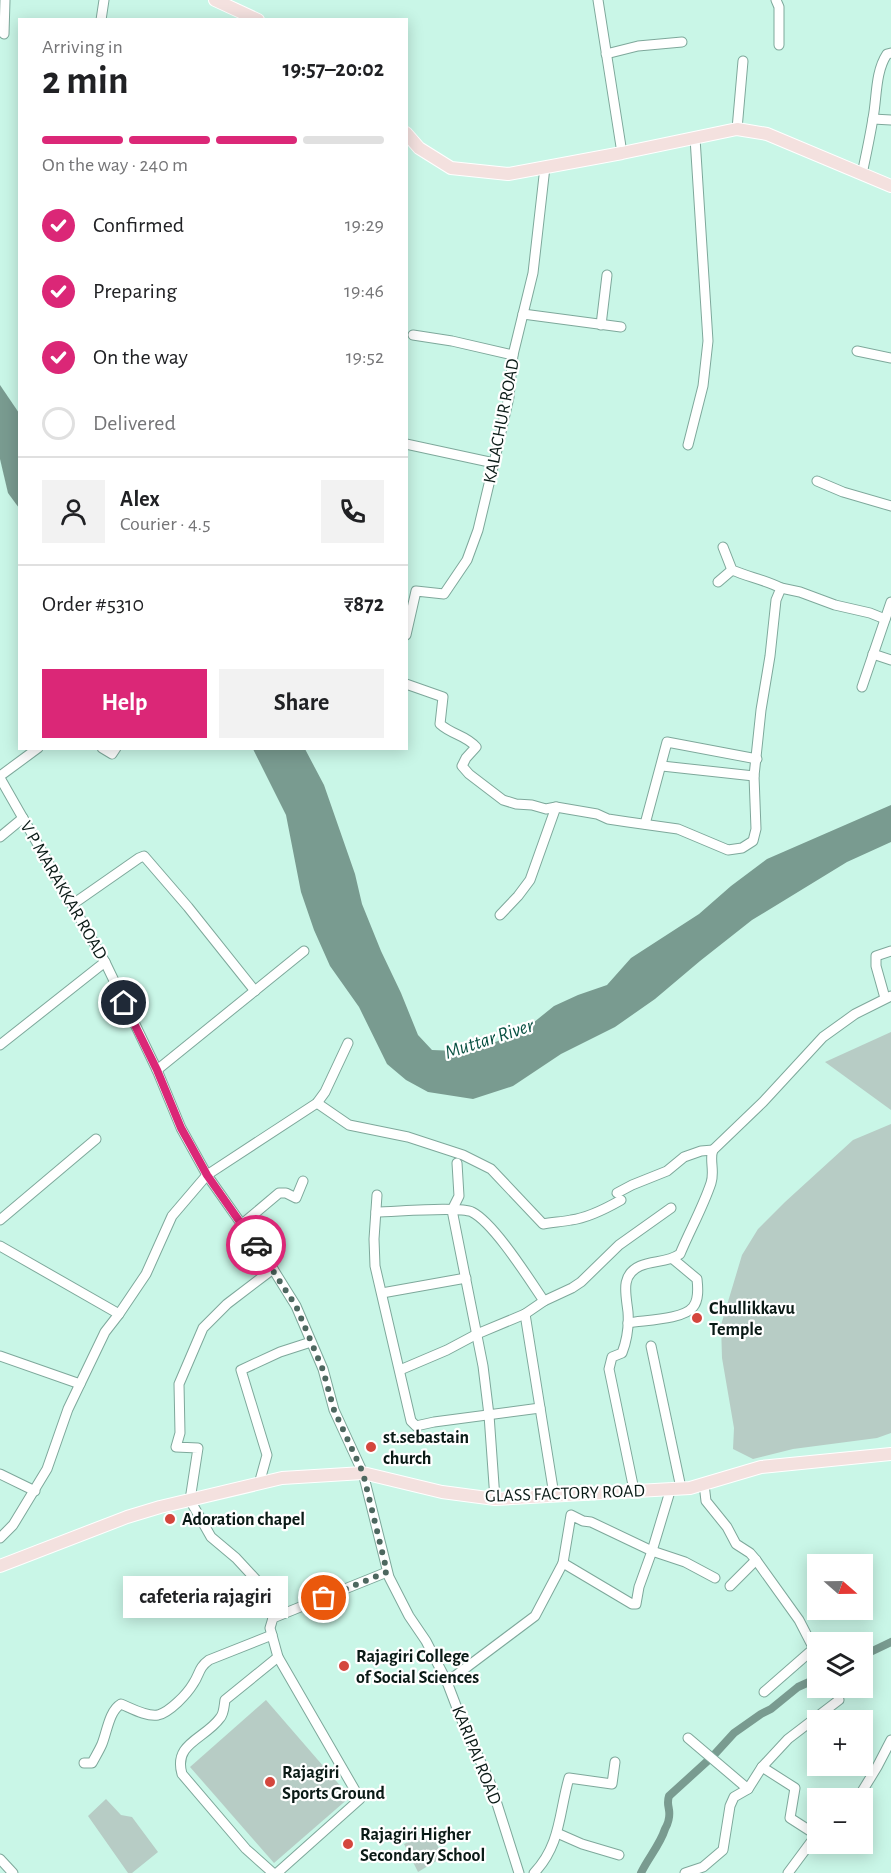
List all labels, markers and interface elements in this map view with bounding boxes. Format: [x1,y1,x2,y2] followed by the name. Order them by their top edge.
[42,37,123,57] text: Arriving in
[283,58,384,80] text: 19:57–20:02
[42,62,129,101] text: 2 min
[42,155,188,175] text: On the way · 240 m
[42,209,75,242] icon: check
[93,214,184,236] text: Confirmed
[345,215,384,235] text: 19:29
[42,275,75,308] icon: check
[93,280,177,302] text: Preparing
[344,281,384,301] text: 19:46
[42,341,75,374] icon: check
[93,346,188,368] text: On the way
[346,347,384,367] text: 19:52
[481,357,523,485] street label: KALACHUR ROAD
[93,412,176,434] text: Delivered
[42,480,105,543] button: person
[321,480,384,543] button: phone
[120,488,160,510] text: Alex
[120,514,211,534] text: Courier · 4.5
[42,593,144,615] text: Order #5310
[344,593,384,615] text: ₹872
[42,669,207,738] button: Help
[219,669,384,738] button: Share
[16,818,110,963] street label: V P MARAKKAR ROAD
[98,977,149,1028] pin
[107,986,140,1019] icon: home
[442,1015,537,1063] water label: Muttar River
[226,1215,286,1275] courier
[240,1229,273,1262] icon: car
[709,1300,796,1339] place label: Chullikkavu Temple
[690,1311,704,1325] marker: Chullikkavu Temple
[383,1429,469,1468] place label: st.sebastain church
[364,1440,378,1454] marker: st.sebastain church
[485,1482,645,1506] street label: GLASS FACTORY ROAD
[182,1511,305,1529] place label: Adoration chapel
[163,1512,177,1526] marker: Adoration chapel
[807,1554,873,1620] north arrow
[807,1554,873,1854] map controls
[298,1572,349,1623] pin
[123,1577,288,1619] callout: cafeteria rajagiri
[307,1581,340,1614] icon: bag
[139,1587,272,1607] text: cafeteria rajagiri
[807,1632,873,1698] button: layers
[356,1648,479,1687] place label: Rajagiri College of Social Sciences
[337,1659,351,1673] marker: Rajagiri College of Social Sciences
[448,1703,504,1807] street label: KARIPAI ROAD
[807,1710,873,1776] button: +
[282,1764,385,1803] place label: Rajagiri Sports Ground
[263,1775,277,1789] marker: Rajagiri Sports Ground
[807,1788,873,1854] button: −
[360,1826,485,1865] place label: Rajagiri Higher Secondary School
[341,1837,355,1851] marker: Rajagiri Higher Secondary School

